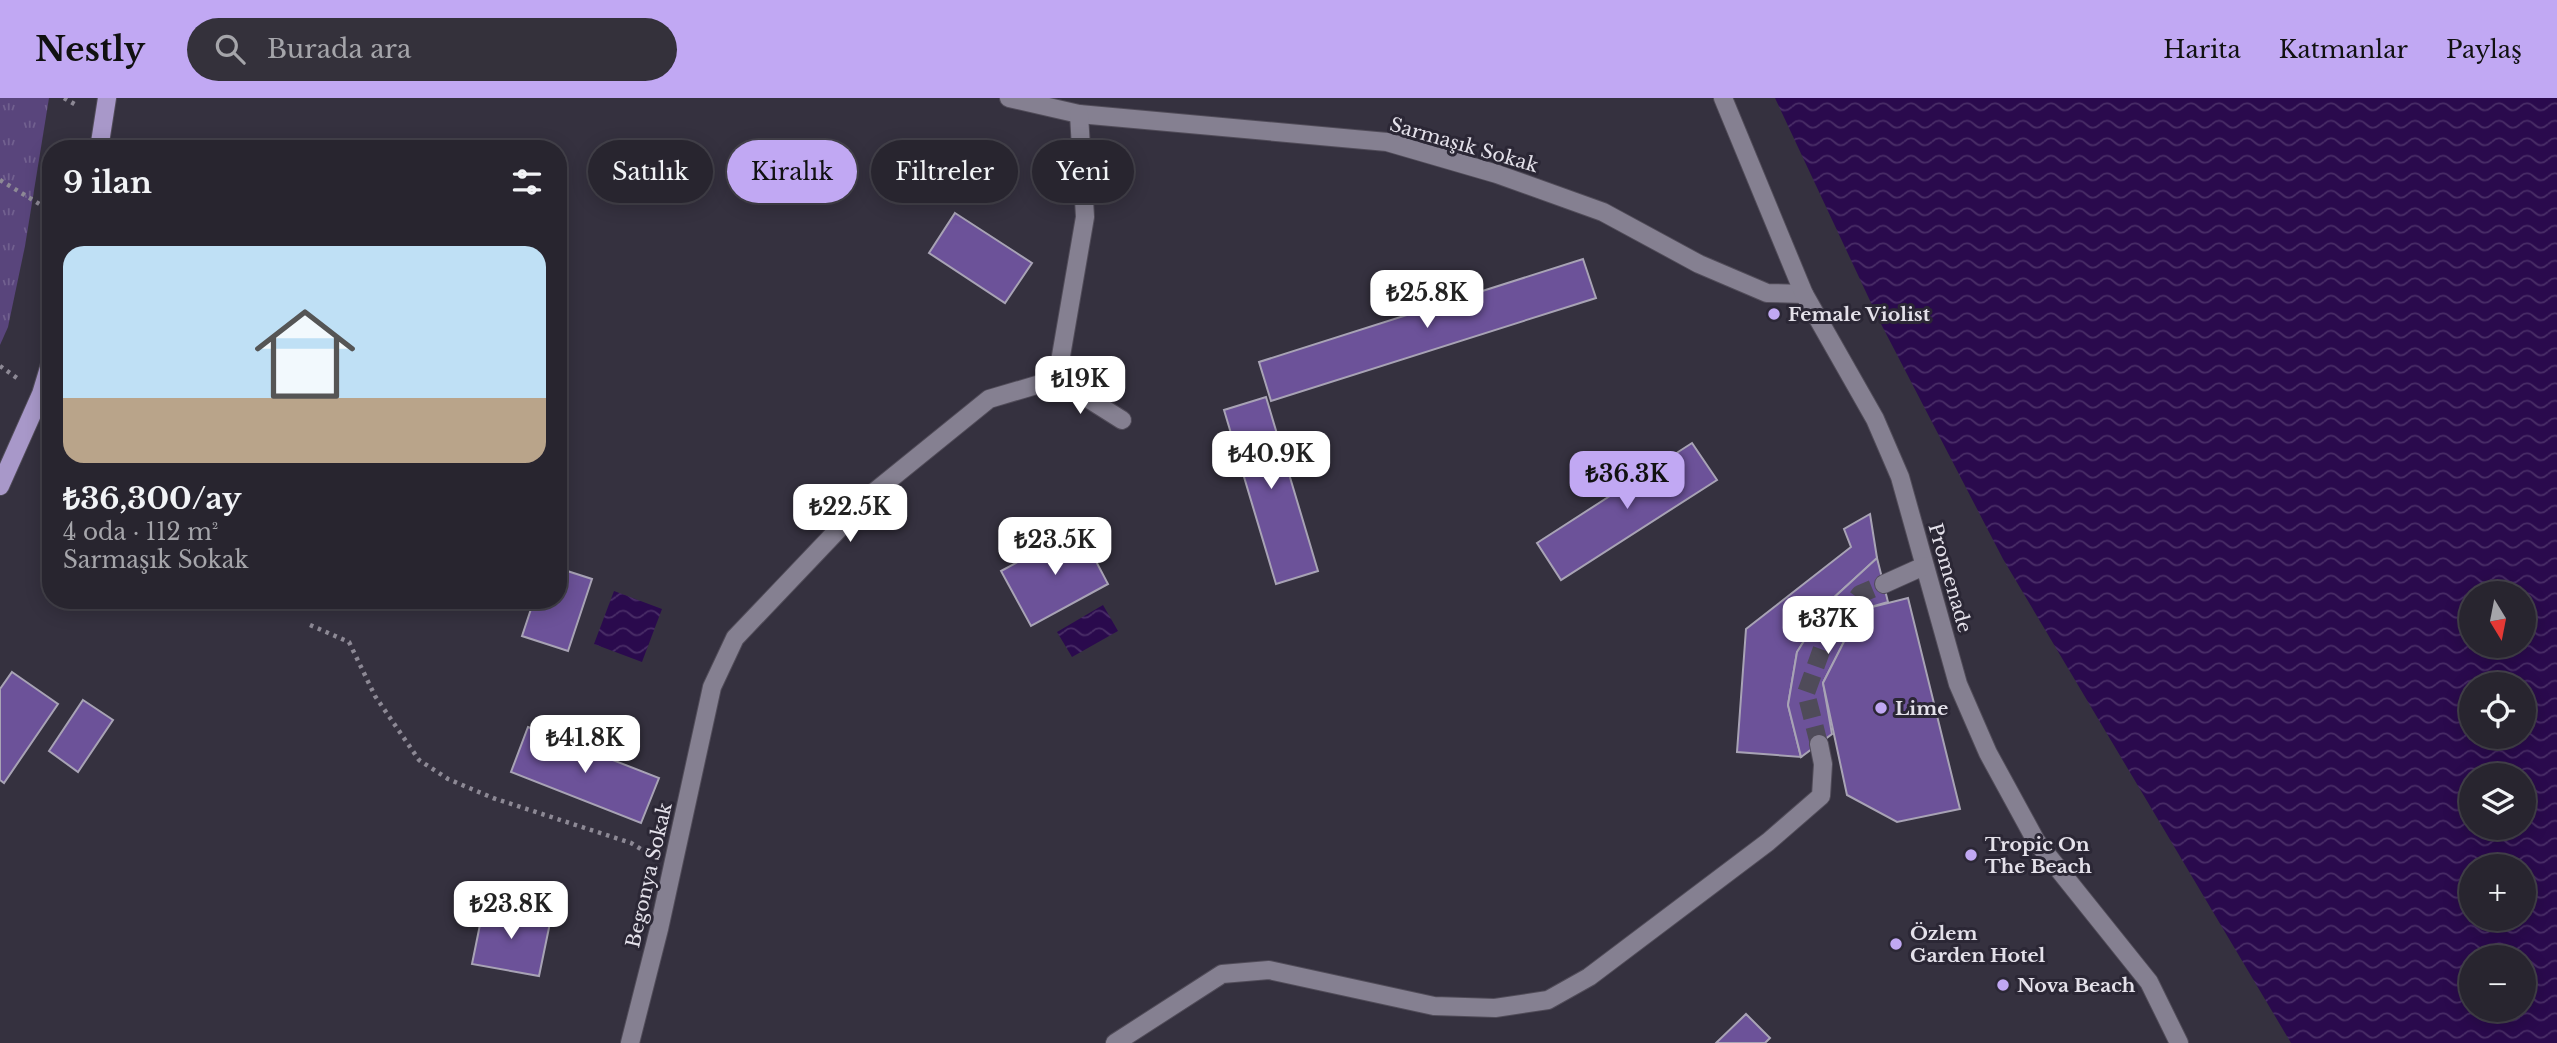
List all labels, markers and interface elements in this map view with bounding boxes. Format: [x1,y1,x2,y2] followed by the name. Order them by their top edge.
[187,18,677,81] search box
[35,29,145,70] text: Nestly
[211,30,249,68] icon: search
[267,33,411,65] text: Burada ara
[2163,35,2241,64] text: Harita
[2279,35,2408,64] text: Katmanlar
[2446,35,2522,64] text: Paylaş
[1387,113,1541,177] street label: Sarmaşık Sokak
[588,140,713,203] chip: Satılık
[727,140,857,203] chip: Kiralık
[871,140,1018,203] chip: Filtreler
[1032,140,1134,203] chip: Yeni
[508,163,546,201] icon: filters
[63,164,152,201] text: 9 ilan
[1370,271,1484,330] pin: ₺25.8K
[1386,279,1468,307] text: ₺25.8K
[242,291,368,417] icon: home
[1788,303,1931,326] place label: Female Violist
[1766,306,1782,322] marker: Female Violist
[1039,356,1121,416] pin: ₺19K
[1051,365,1109,393] text: ₺19K
[1214,432,1328,491] pin: ₺40.9K
[1228,440,1314,468] text: ₺40.9K
[1570,452,1684,511] pin: ₺36.3K
[1586,460,1668,488] text: ₺36.3K
[63,480,241,517] text: ₺36,300/ay
[793,484,907,544] pin: ₺22.5K
[809,493,891,521] text: ₺22.5K
[63,518,218,546] text: 4 oda · 112 m²
[998,518,1112,577] pin: ₺23.5K
[1923,521,1977,635] street label: Promenade
[1014,526,1096,554] text: ₺23.5K
[63,546,249,574] text: Sarmaşık Sokak
[2459,581,2536,658] north arrow
[2459,581,2536,1022] map controls
[1787,596,1869,656] pin: ₺37K
[1799,605,1857,633] text: ₺37K
[2459,672,2536,749] button: locate
[1895,697,1948,720] place label: Lime
[1873,700,1889,716] marker: Lime
[528,716,642,775] pin: ₺41.8K
[546,724,624,752] text: ₺41.8K
[2459,763,2536,840] button: layers
[621,800,677,950] street label: Begonya Sokak
[1985,833,2092,878] place label: Tropic On The Beach
[1963,847,1979,863] marker: Tropic On The Beach
[2459,854,2536,931] button: +
[454,882,568,941] pin: ₺23.8K
[470,890,552,918] text: ₺23.8K
[1910,922,2046,967] place label: Özlem Garden Hotel
[1888,936,1904,952] marker: Özlem Garden Hotel
[2459,945,2536,1022] button: −
[2017,974,2136,997] place label: Nova Beach
[1995,977,2011,993] marker: Nova Beach

